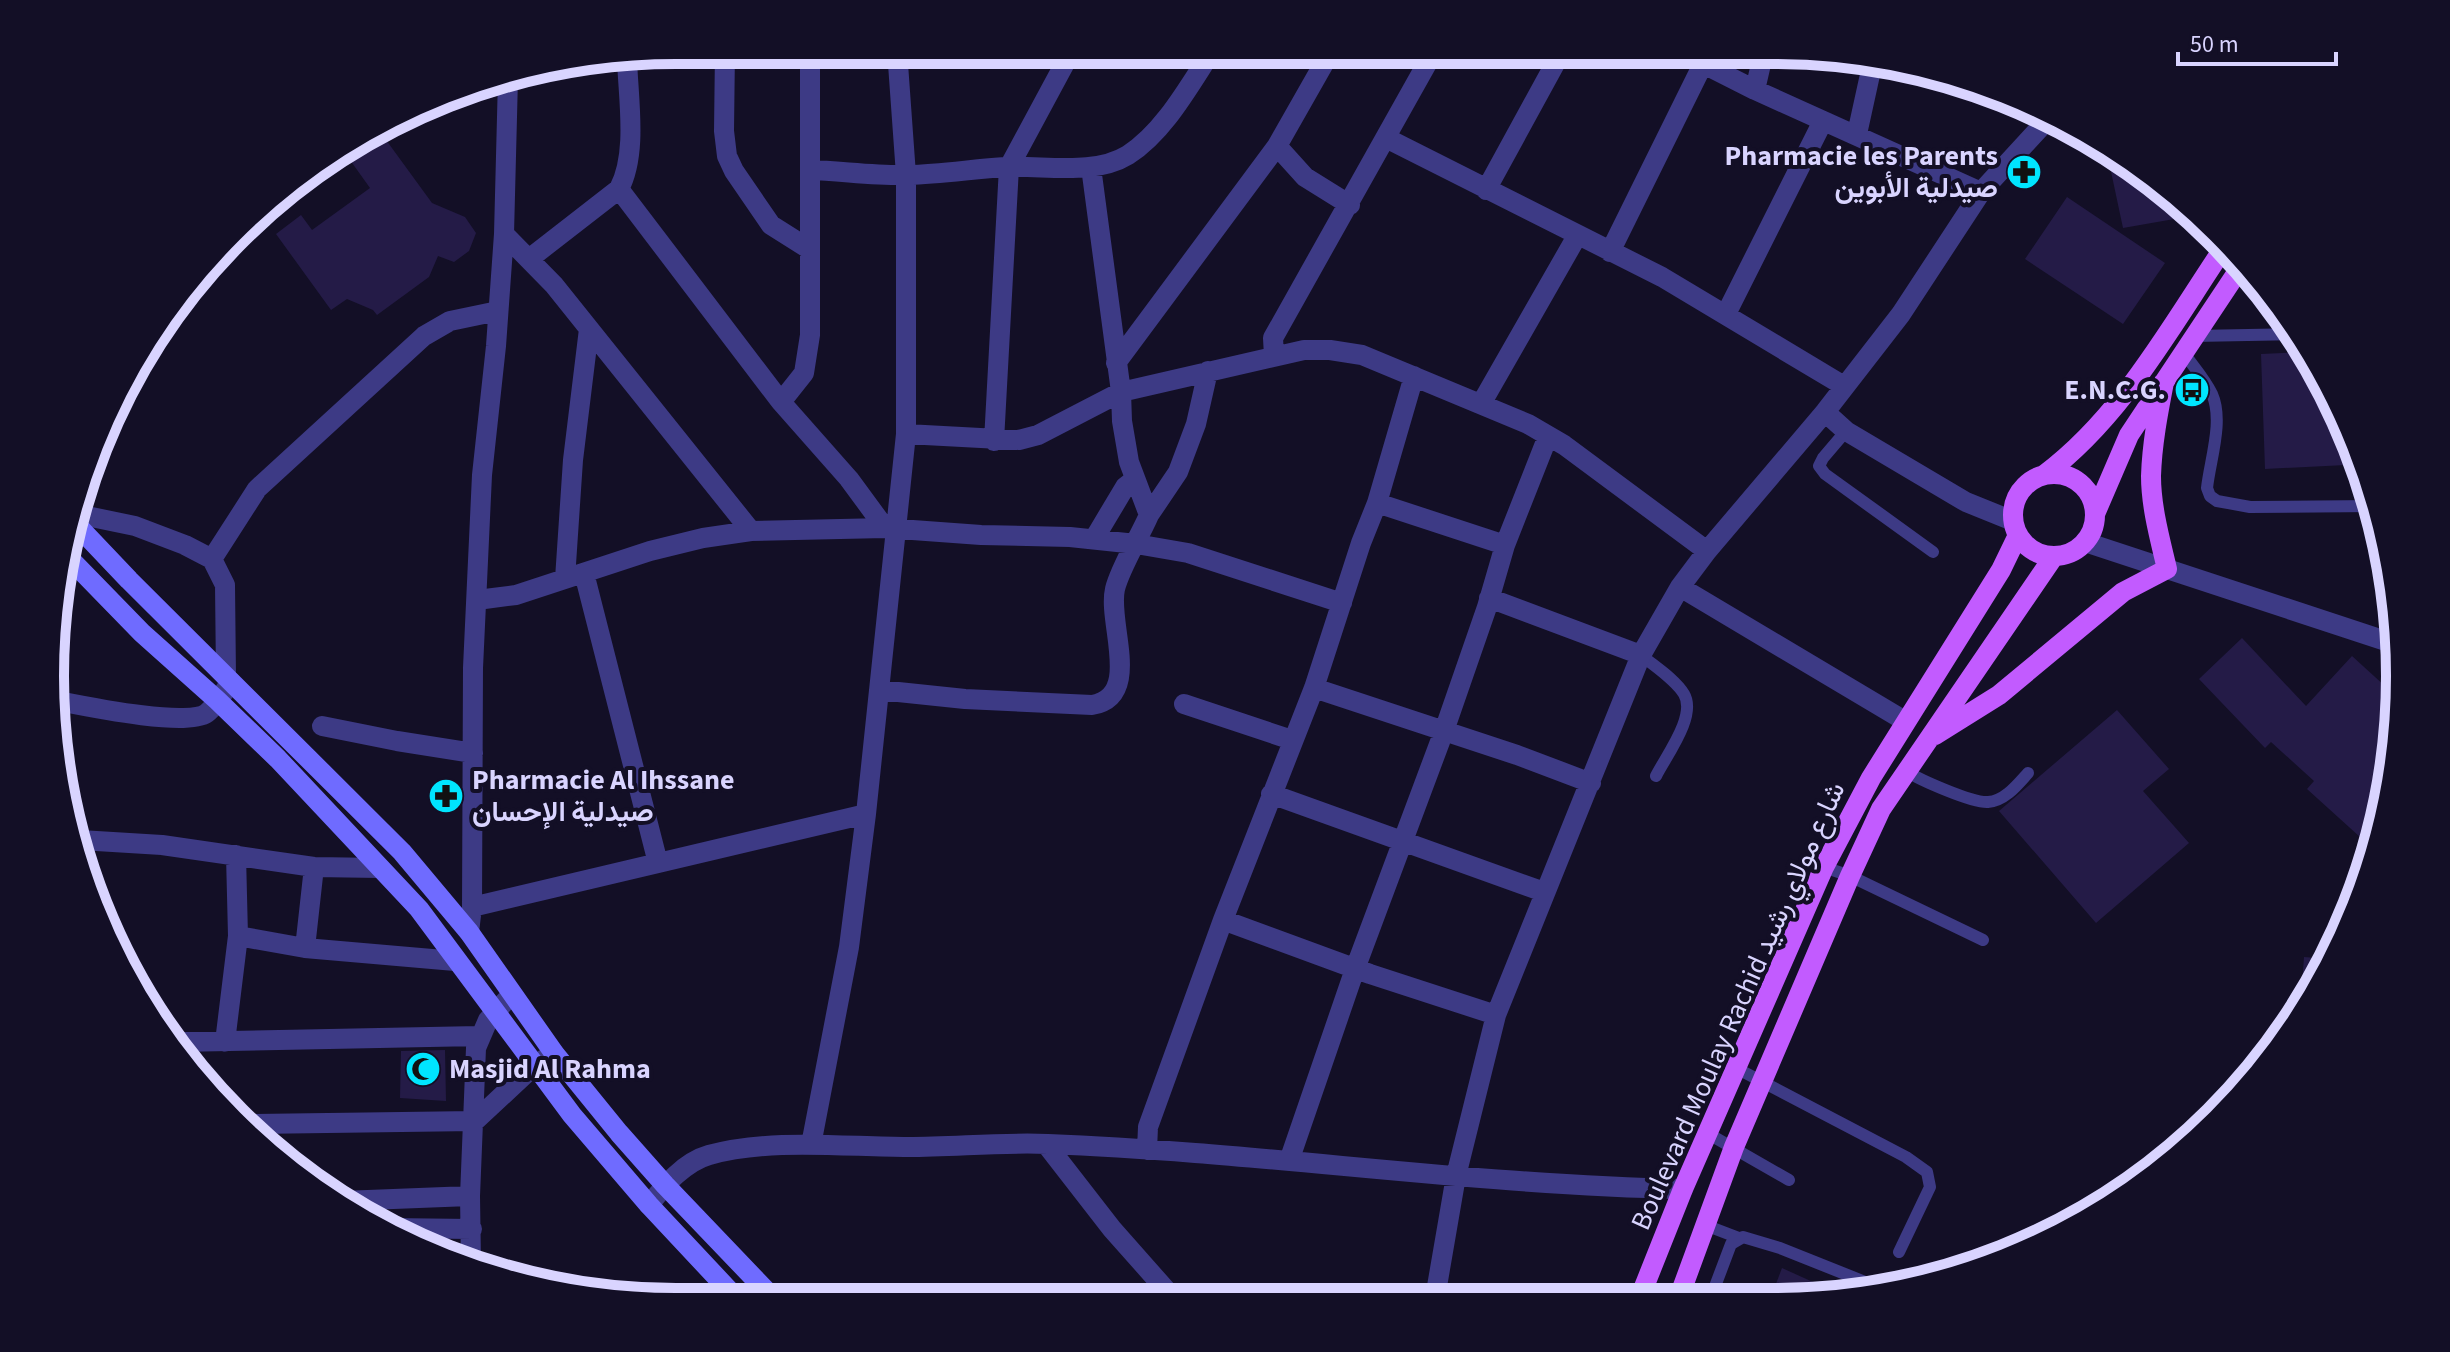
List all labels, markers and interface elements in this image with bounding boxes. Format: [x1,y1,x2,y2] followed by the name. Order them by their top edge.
[2178,16,2336,66] scale bar
[2190,27,2239,62] text: 50 m
[1724,136,1998,208] place label: Pharmacie les Parents صيدلية الأبوين
[2005,153,2043,191] pharmacy icon: Pharmacie les Parents صيدلية الأبوين
[2064,370,2166,410] place label: E.N.C.G.
[2173,371,2211,409] bus stop icon: E.N.C.G.
[472,760,734,832] place label: Pharmacie Al Ihssane صيدلية الإحسان
[1621,775,1857,1237] street label: Boulevard Moulay Rachid شارع مولاي رشيد
[427,777,465,815] pharmacy icon: Pharmacie Al Ihssane صيدلية الإحسان
[449,1049,651,1089] place label: Masjid Al Rahma
[404,1050,442,1088] mosque icon: Masjid Al Rahma

